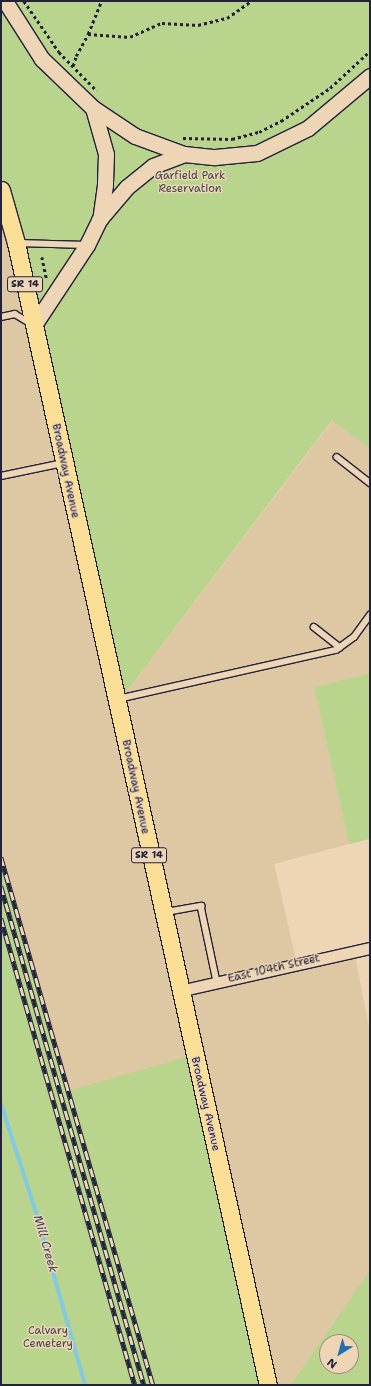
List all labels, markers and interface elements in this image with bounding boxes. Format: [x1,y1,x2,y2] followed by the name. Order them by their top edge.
[155,170,225,196] park label: Garfield Park Reservation
[7,276,43,292] road number: SR 14
[49,423,81,519] street label: Broadway Avenue
[119,739,151,835] street label: Broadway Avenue
[131,847,167,863] road number: SR 14
[227,952,321,986] street label: East 104th Street
[188,1056,222,1152] street label: Broadway Avenue
[30,1214,60,1274] water label: Mill Creek
[23,1325,73,1351] park label: Calvary Cemetery
[319,1334,359,1374] north arrow
[324,1355,340,1372] text: N

